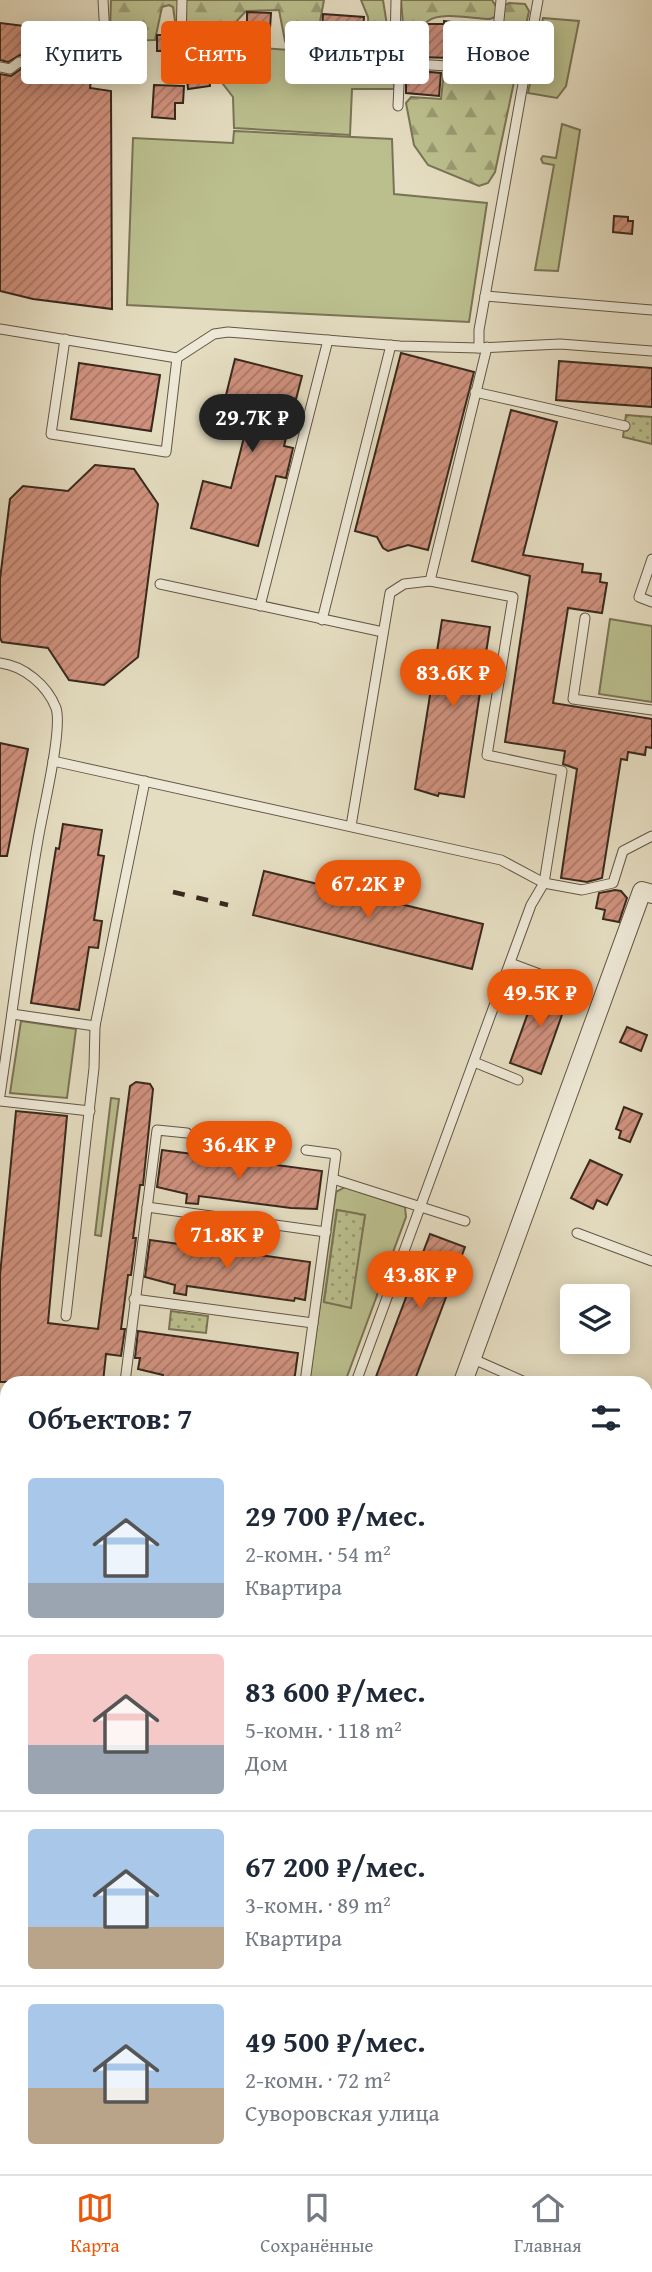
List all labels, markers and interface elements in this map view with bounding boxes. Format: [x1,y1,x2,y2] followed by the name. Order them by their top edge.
[21,21,147,84] chip: Купить
[161,21,271,84] chip: Снять
[285,21,429,84] chip: Фильтры
[443,21,554,84] chip: Новое
[187,394,317,454] pin: 29.7K ₽
[215,400,289,433] text: 29.7K ₽
[388,650,518,709] pin: 83.6K ₽
[416,655,490,688] text: 83.6K ₽
[303,860,433,920] pin: 67.2K ₽
[331,866,405,899] text: 67.2K ₽
[475,970,605,1029] pin: 49.5K ₽
[503,975,577,1008] text: 49.5K ₽
[174,1122,304,1181] pin: 36.4K ₽
[202,1127,276,1160] text: 36.4K ₽
[162,1212,292,1271] pin: 71.8K ₽
[190,1217,264,1250] text: 71.8K ₽
[355,1252,485,1311] pin: 43.8K ₽
[383,1257,457,1290] text: 43.8K ₽
[560,1284,630,1354] map controls
[560,1284,630,1354] button: layers
[28,1396,192,1440] text: Объектов: 7
[587,1399,625,1437] icon: filters
[245,1493,426,1537] text: 29 700 ₽/мес.
[84,1506,168,1590] icon: home
[245,1537,391,1570] text: 2-комн. · 54 m²
[245,1570,342,1603] text: Квартира
[245,1669,426,1713] text: 83 600 ₽/мес.
[84,1682,168,1766] icon: home
[245,1713,402,1746] text: 5-комн. · 118 m²
[245,1746,288,1779] text: Дом
[245,1844,426,1888] text: 67 200 ₽/мес.
[84,1857,168,1941] icon: home
[245,1888,391,1921] text: 3-комн. · 89 m²
[245,1921,342,1954] text: Квартира
[245,2019,426,2063] text: 49 500 ₽/мес.
[84,2032,168,2116] icon: home
[245,2063,391,2096] text: 2-комн. · 72 m²
[245,2096,440,2129] text: Суворовская улица
[70,2189,120,2259] tab: Карта
[260,2189,373,2259] tab: Сохранённые
[514,2189,582,2259] tab: Главная

